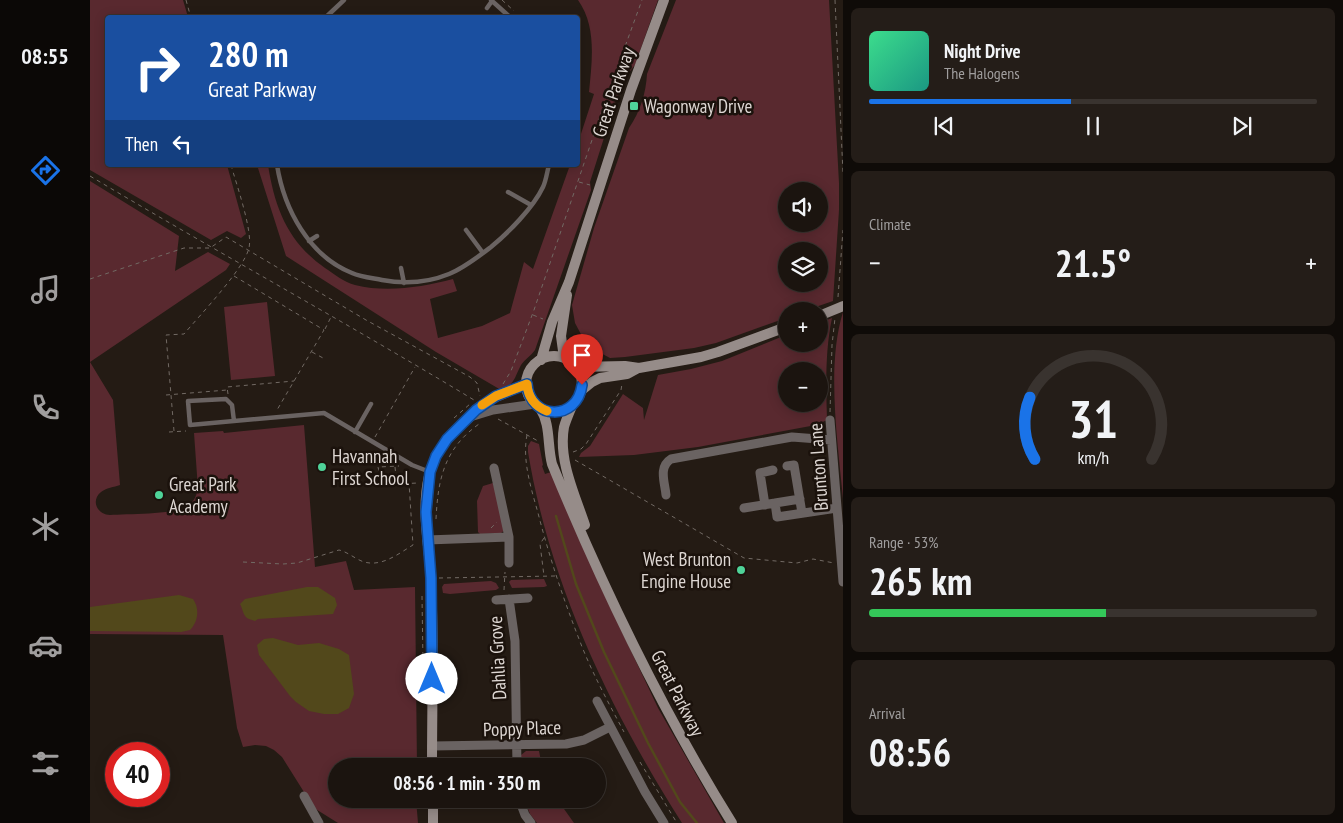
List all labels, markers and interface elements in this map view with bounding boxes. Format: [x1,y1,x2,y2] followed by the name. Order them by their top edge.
[208,31,289,77] text: 280 m
[125,35,190,100] icon: right
[944,39,1021,63] text: Night Drive
[21,42,69,70] text: 08:55
[586,43,640,140] street label: Great Parkway
[944,63,1020,83] text: The Halogens
[208,75,316,103] text: Great Parkway
[644,94,753,118] place label: Wagonway Drive
[628,100,640,112] marker: Wagonway Drive
[930,112,958,140] icon: previous
[1079,112,1107,140] icon: pause
[1228,112,1256,140] icon: next
[168,130,196,158] icon: left
[125,132,158,156] text: Then
[28,153,63,188] icon: directions
[778,182,828,412] map controls
[778,182,828,232] button: sound
[869,214,911,234] text: Climate
[1055,238,1131,287] text: 21.5°
[778,242,828,292] button: layers
[869,244,881,281] text: −
[1305,244,1317,281] text: +
[28,272,63,307] icon: music
[778,302,828,352] button: +
[561,334,603,385] pin
[568,341,596,369] icon: arrive
[778,362,828,412] button: −
[1068,385,1118,452] text: 31
[28,390,63,425] icon: phone
[803,422,833,512] street label: Brunton Lane
[332,444,410,490] place label: Havannah First School
[1077,446,1109,469] text: km/h
[316,461,328,473] marker: Havannah First School
[169,472,237,518] place label: Great Park Academy
[153,489,165,501] marker: Great Park Academy
[28,509,63,544] icon: climate
[869,532,938,552] text: Range · 53%
[641,547,731,593] place label: West Brunton Engine House
[869,556,972,605] text: 265 km
[735,564,747,576] marker: West Brunton Engine House
[483,615,511,701] street label: Dahlia Grove
[28,628,63,663] icon: car
[646,646,710,741] street label: Great Parkway
[405,652,457,704] position arrow
[869,703,905,723] text: Arrival
[483,715,562,741] street label: Poppy Place
[869,727,951,776] text: 08:56
[105,742,170,807] speed limit sign: 40
[28,746,63,781] icon: filters
[394,771,540,795] text: 08:56 · 1 min · 350 m

